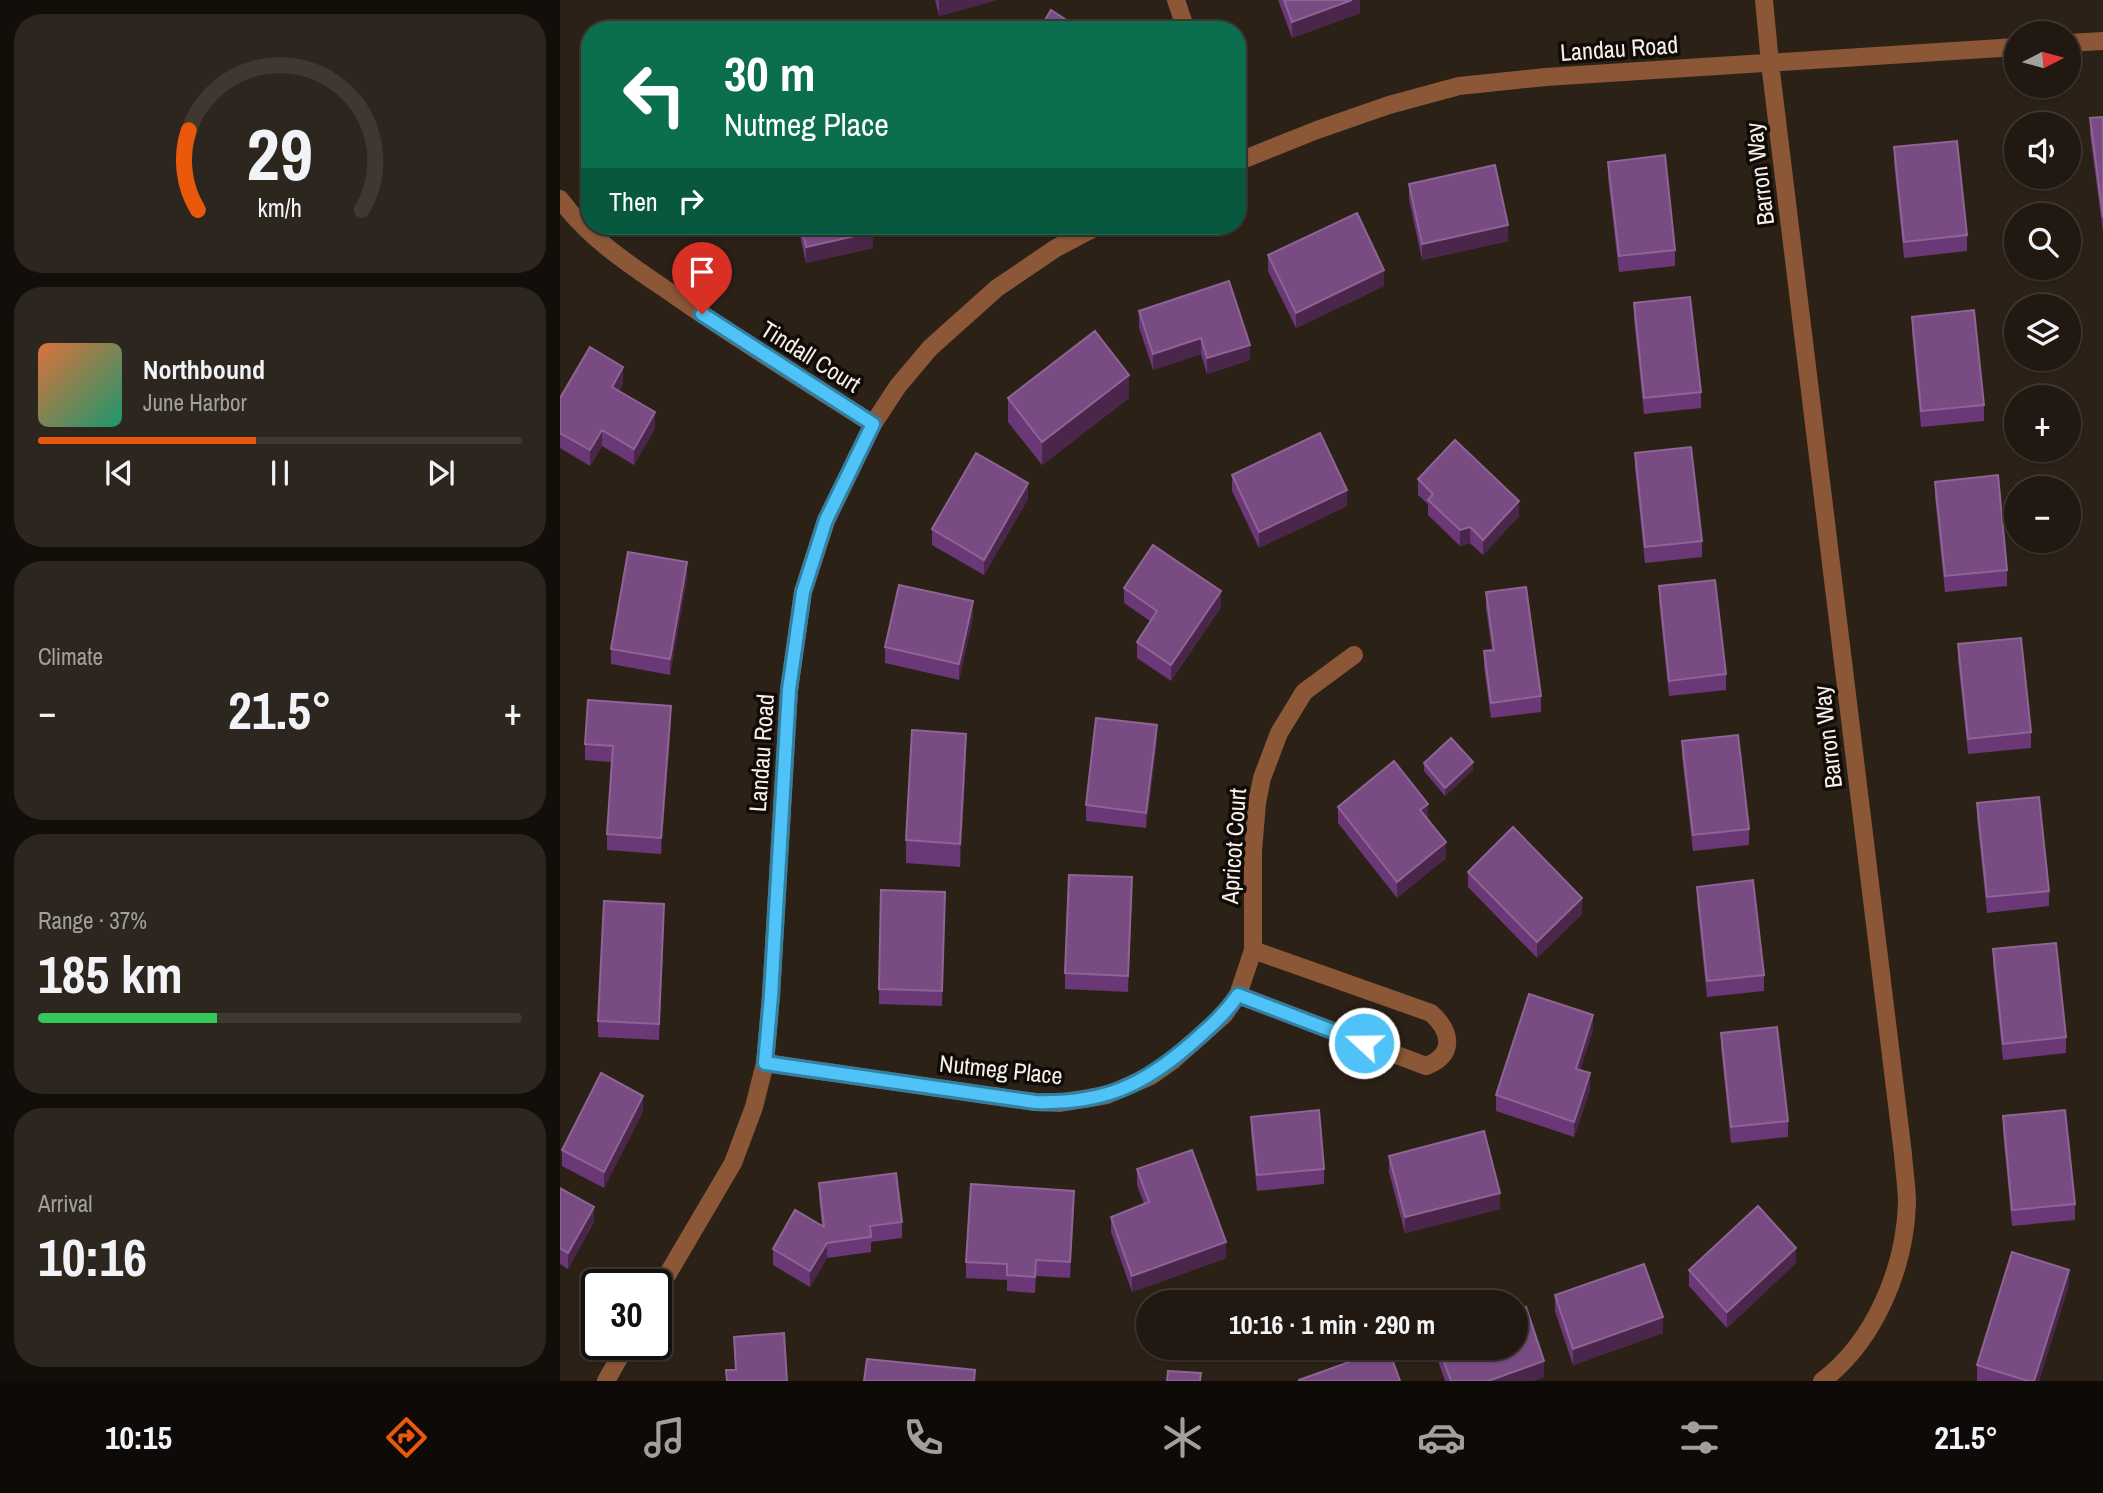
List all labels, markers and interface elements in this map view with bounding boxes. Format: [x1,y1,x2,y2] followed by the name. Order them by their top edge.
[2004,21,2081,98] north arrow
[2004,21,2081,553] map controls
[1559,28,1679,68] street label: Landau Road
[724,40,816,106] text: 30 m
[609,49,700,140] icon: left
[724,103,889,146] text: Nutmeg Place
[247,105,313,203] text: 29
[2004,112,2081,189] button: sound
[1737,121,1781,227] street label: Barron Way
[672,182,710,220] icon: right
[609,184,658,219] text: Then
[258,191,302,225] text: km/h
[2004,203,2081,280] button: search
[672,242,732,314] pin
[683,253,721,291] icon: arrive
[2004,294,2081,371] button: layers
[755,313,868,400] street label: Tindall Court
[143,352,265,387] text: Northbound
[2004,385,2081,462] button: +
[143,387,247,418] text: June Harbor
[100,454,138,492] icon: previous
[261,454,299,492] icon: pause
[422,454,460,492] icon: next
[2004,476,2081,553] button: −
[38,641,103,672] text: Climate
[228,675,332,745] text: 21.5°
[1805,684,1849,790] street label: Barron Way
[38,686,56,737] text: −
[504,686,522,737] text: +
[741,693,781,813] street label: Landau Road
[1213,787,1253,906] street label: Apricot Court
[38,905,147,936] text: Range · 37%
[38,939,183,1009] text: 185 km
[1327,1006,1401,1080] position arrow
[938,1047,1064,1091] street label: Nutmeg Place
[38,1188,93,1219] text: Arrival
[38,1222,147,1292] text: 10:16
[581,1269,672,1360] speed limit sign: 30
[1229,1307,1435,1342] text: 10:16 · 1 min · 290 m
[382,1413,431,1462] icon: directions
[640,1413,689,1462] icon: music
[899,1413,948,1462] icon: phone
[1158,1413,1207,1462] icon: climate
[1417,1413,1466,1462] icon: car
[1675,1413,1724,1462] icon: filters
[105,1416,172,1459] text: 10:15
[1934,1416,1998,1459] text: 21.5°

